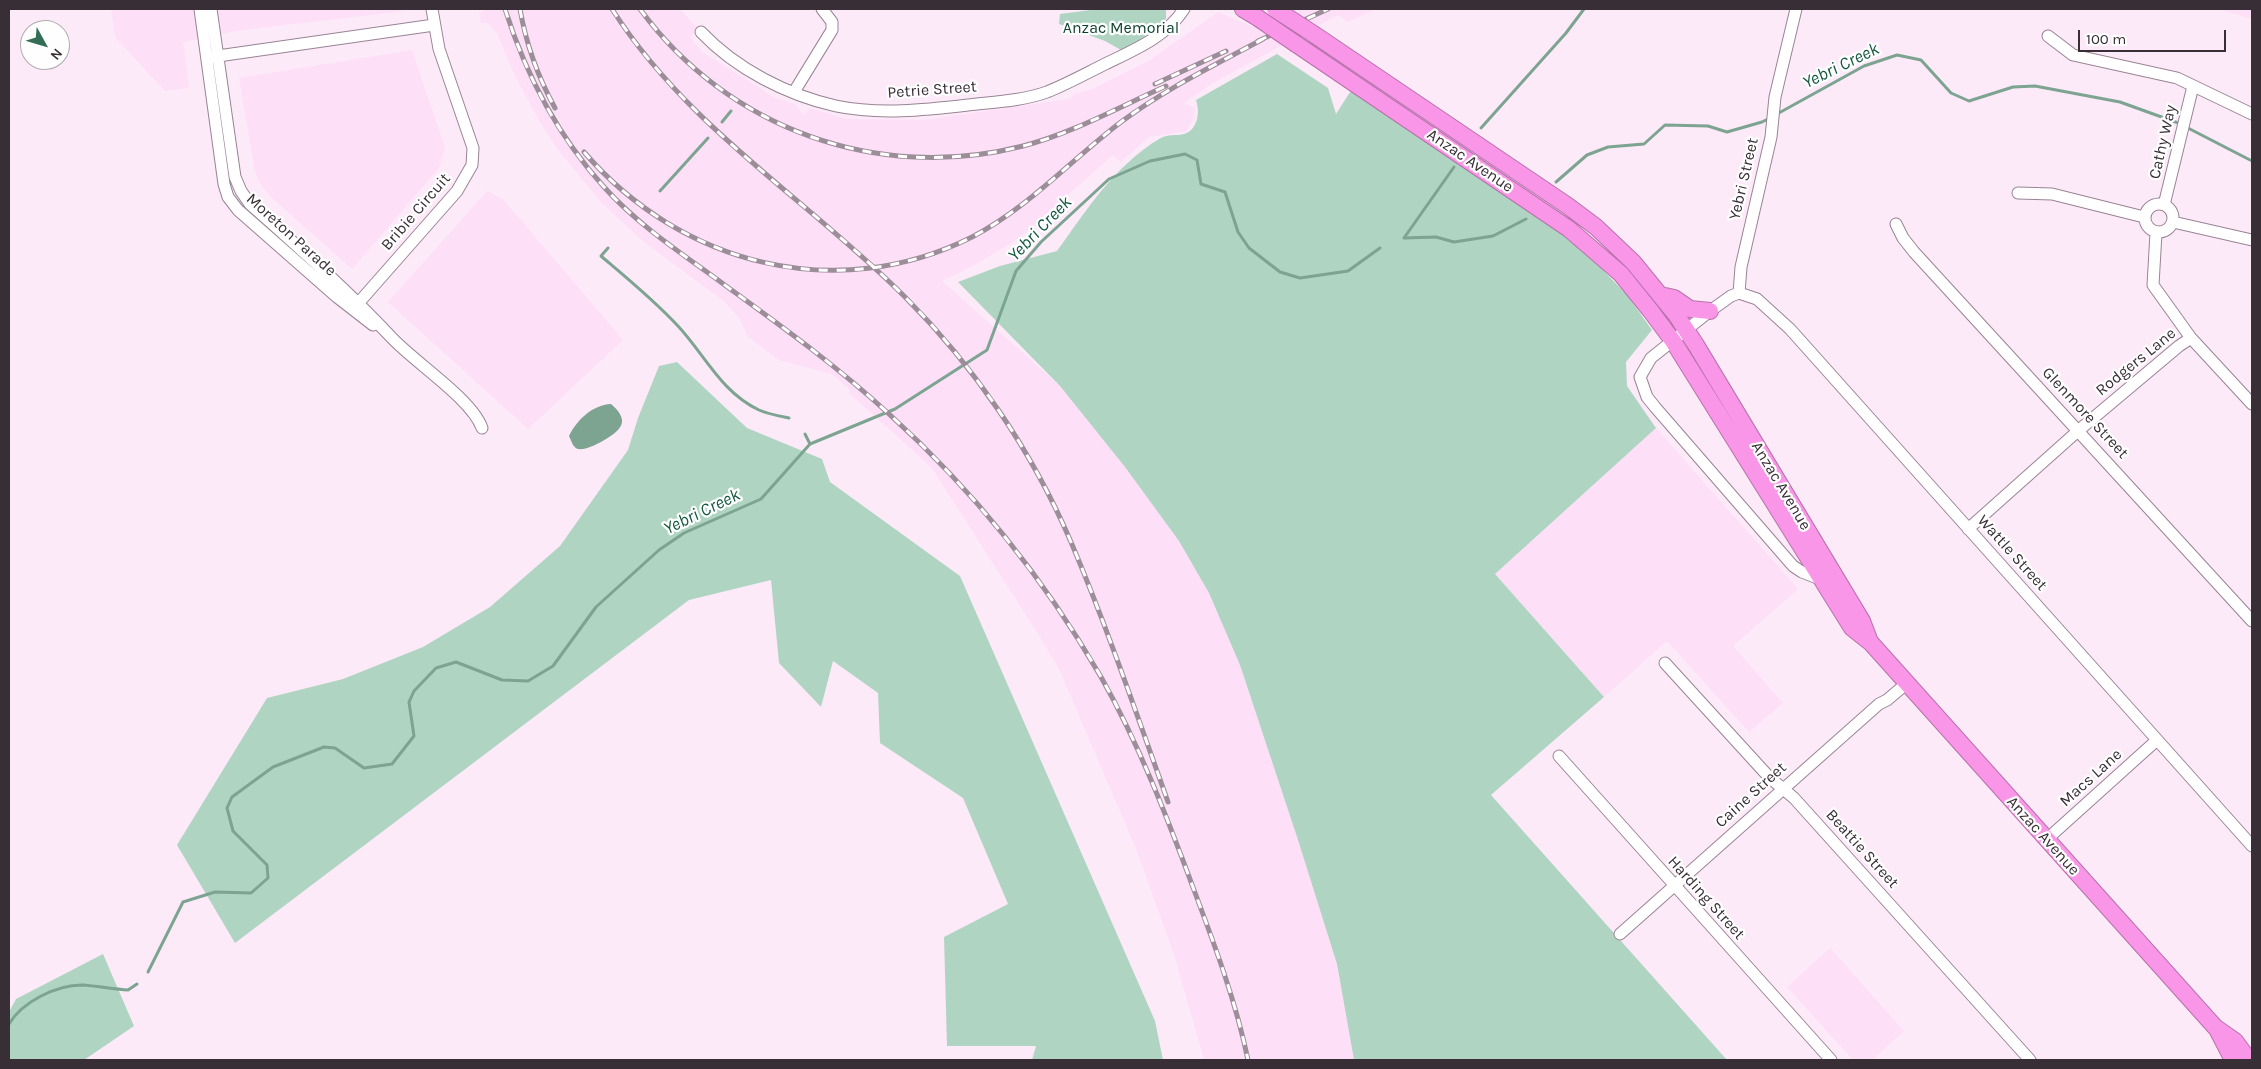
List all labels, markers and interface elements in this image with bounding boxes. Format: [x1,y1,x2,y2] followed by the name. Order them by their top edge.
[1063,18,1179,38] park label: Anzac Memorial
[20,20,70,70] north arrow
[2081,20,2228,52] scale bar
[2086,30,2126,48] text: 100 m
[1799,38,1883,94] water label: Yebri Creek
[47,45,66,63] text: N
[887,77,977,103] street label: Petrie Street
[2145,103,2181,181] street label: Cathy Way
[1423,125,1517,197] street label: Anzac Avenue
[1725,136,1763,222] street label: Yebri Street
[377,170,455,254] street label: Bribie Circuit
[242,190,340,280] street label: Moreton Parade
[1004,192,1076,266] water label: Yebri Creek
[2092,324,2180,400] street label: Rodgers Lane
[2038,363,2132,463] street label: Glenmore Street
[1747,438,1815,534] street label: Anzac Avenue
[660,484,744,540] water label: Yebri Creek
[1973,511,2051,595] street label: Wattle Street
[2056,745,2126,811] street label: Macs Lane
[1712,758,1790,832] street label: Caine Street
[2002,792,2084,880] street label: Anzac Avenue
[1822,806,1902,892] street label: Beattie Street
[1663,852,1749,944] street label: Harding Street

